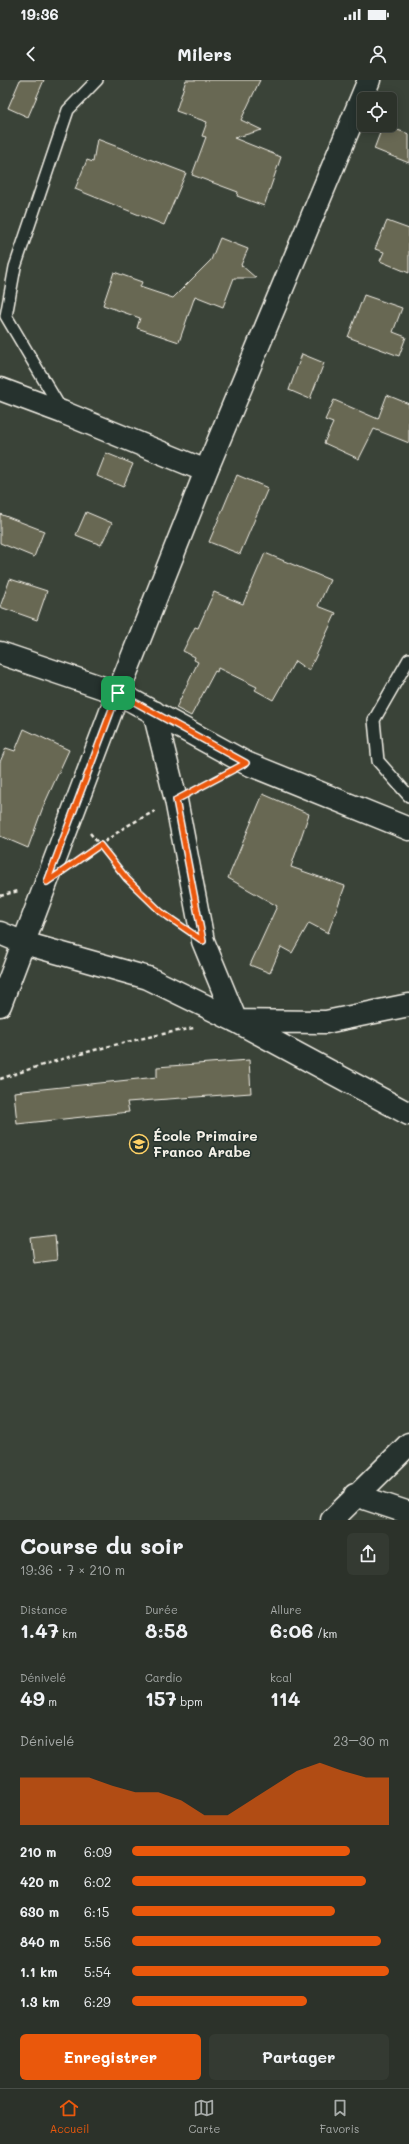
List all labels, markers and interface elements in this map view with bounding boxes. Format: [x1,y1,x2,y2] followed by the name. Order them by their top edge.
[20,4,59,24] text: 19:36
[177,42,232,66] text: Milers
[20,43,42,65] icon: back
[367,43,389,65] icon: person
[357,92,397,132] map controls
[357,92,397,132] button: locate
[101,676,135,710] pin
[107,682,129,704] icon: arrive
[153,1126,258,1161] place label: École Primaire Franco Arabe
[128,1133,150,1155] school or university icon: École Primaire Franco Arabe
[20,1531,184,1560] text: Course du soir
[347,1533,389,1575] button: share
[20,1561,125,1578] text: 19:36 · 7 × 210 m
[20,1602,67,1617] text: Distance
[145,1602,178,1617] text: Durée
[270,1602,301,1617] text: Allure
[20,1617,59,1643] text: 1.47
[145,1617,188,1643] text: 8:58
[270,1617,313,1643] text: 6:06
[59,1626,77,1641] text: km
[313,1626,337,1641] text: /km
[20,1670,66,1685] text: Dénivelé
[145,1670,182,1685] text: Cardio
[270,1670,292,1685] text: kcal
[20,1685,45,1711] text: 49
[145,1685,177,1711] text: 157
[270,1685,300,1711] text: 114
[45,1694,57,1709] text: m
[177,1694,203,1709] text: bpm
[20,1732,74,1749] text: Dénivelé
[333,1732,389,1749] text: 23–30 m
[20,1843,56,1860] text: 210 m
[84,1843,112,1860] text: 6:09
[20,1873,59,1890] text: 420 m
[84,1873,111,1890] text: 6:02
[20,1903,59,1920] text: 630 m
[84,1903,109,1920] text: 6:15
[20,1933,60,1950] text: 840 m
[84,1933,111,1950] text: 5:56
[20,1963,58,1980] text: 1.1 km
[84,1963,111,1980] text: 5:54
[20,1993,60,2010] text: 1.3 km
[84,1993,111,2010] text: 6:29
[20,2034,201,2080] button: Enregistrer
[209,2034,389,2080] button: Partager
[50,2097,89,2136] tab: Accueil
[189,2097,220,2136] tab: Carte
[320,2097,359,2136] tab: Favoris

